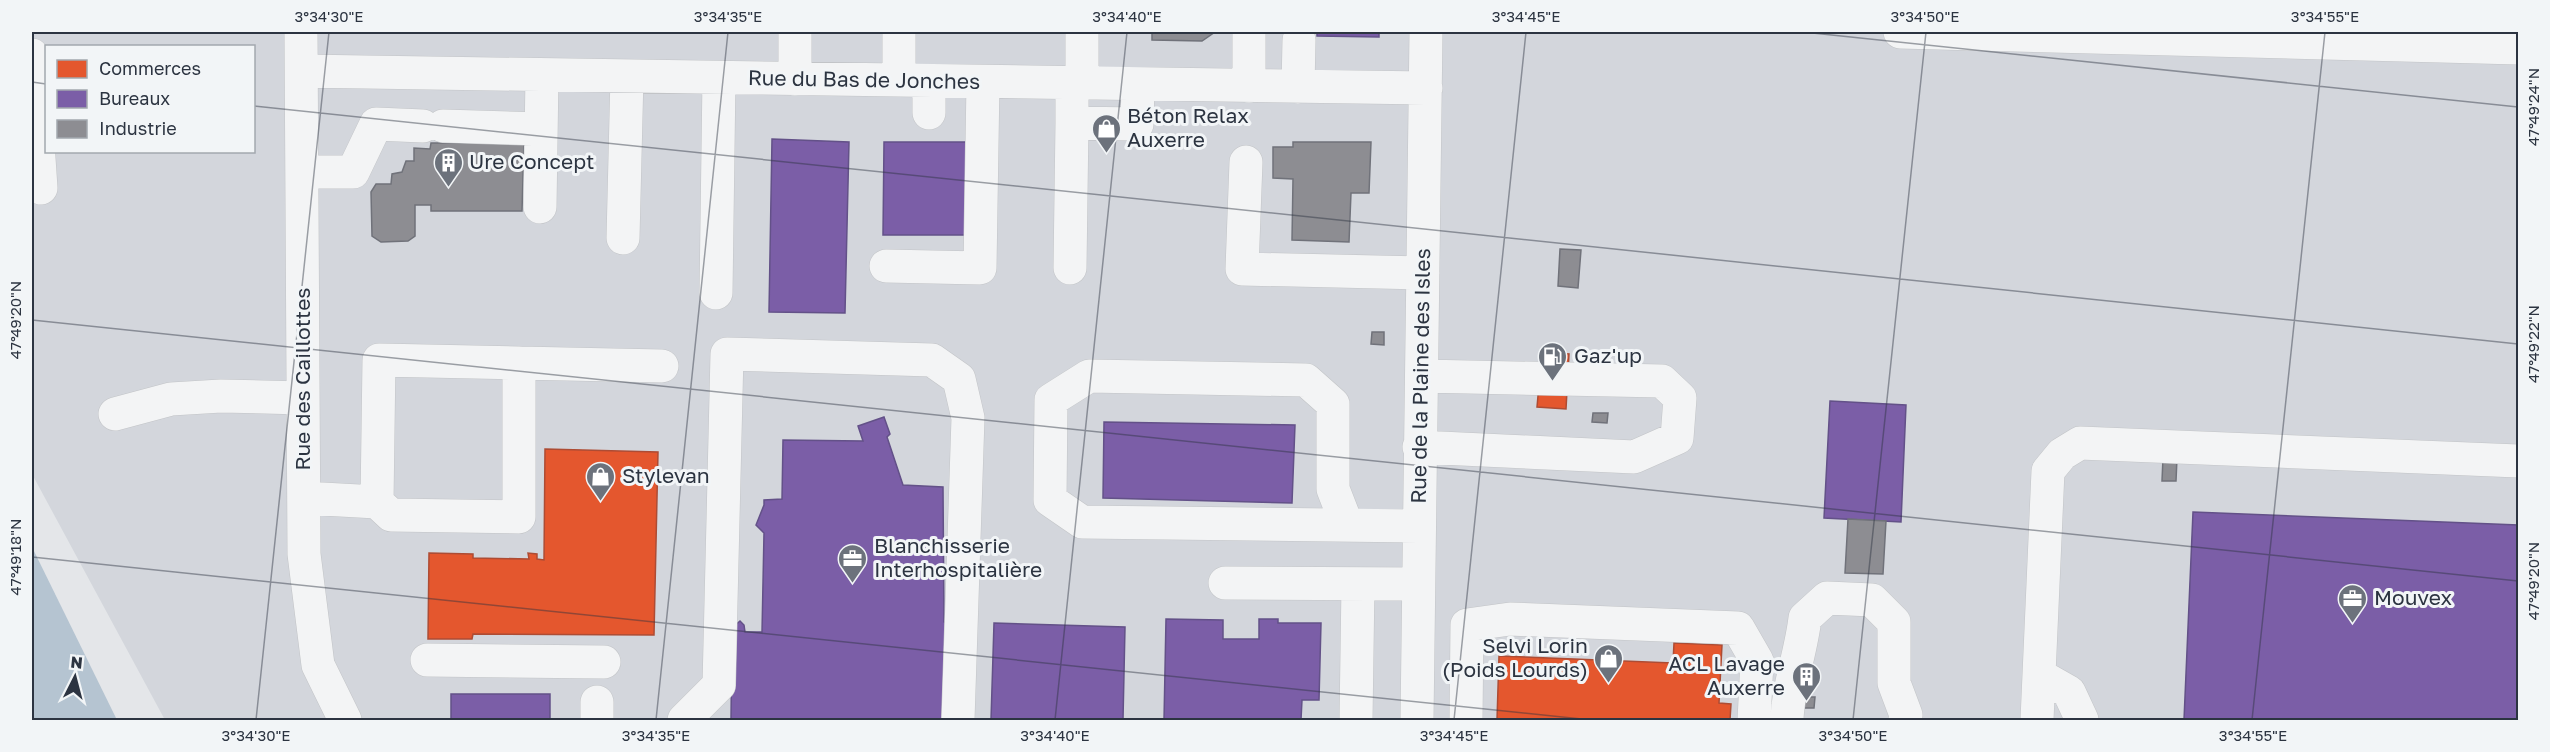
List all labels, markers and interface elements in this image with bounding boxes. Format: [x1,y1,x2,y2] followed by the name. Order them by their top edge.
[295,7,363,25] text: 3°34'30"E
[694,7,762,25] text: 3°34'35"E
[1092,7,1162,25] text: 3°34'40"E
[1492,7,1560,25] text: 3°34'45"E
[1891,7,1959,25] text: 3°34'50"E
[2291,7,2359,25] text: 3°34'55"E
[45,45,255,153] legend
[99,57,201,79] text: Commerces
[748,64,980,94] street label: Rue du Bas de Jonches
[2524,68,2542,146] text: 47°49'24"N
[99,87,170,109] text: Bureaux
[1127,102,1249,152] place label: Béton Relax Auxerre
[1090,112,1122,154] shop icon: Béton Relax Auxerre
[99,117,177,139] text: Industrie
[432,146,464,188] building icon: Ure Concept
[469,148,594,174] place label: Ure Concept
[1405,248,1435,504] street label: Rue de la Plaine des Isles
[6,281,24,359] text: 47°49'20"N
[289,288,315,470] street label: Rue des Caillottes
[2524,305,2542,383] text: 47°49'22"N
[1537,340,1569,382] fuel station icon: Gaz'up
[1574,342,1642,368] place label: Gaz'up
[585,460,617,502] shop icon: Stylevan
[622,462,710,488] place label: Stylevan
[6,519,24,595] text: 47°49'18"N
[874,532,1042,582] place label: Blanchisserie Interhospitalière
[837,542,869,584] office icon: Blanchisserie Interhospitalière
[2524,542,2542,620] text: 47°49'20"N
[2337,582,2369,624] office icon: Mouvex
[2374,584,2452,610] place label: Mouvex
[1442,632,1588,682] place label: Selvi Lorin (Poids Lourds)
[1593,642,1625,684] shop icon: Selvi Lorin (Poids Lourds)
[45,647,105,707] north arrow
[1668,650,1785,700] place label: ACL Lavage Auxerre
[69,652,84,673] text: N
[1790,660,1822,702] building icon: ACL Lavage Auxerre
[222,726,290,744] text: 3°34'30"E
[622,726,690,744] text: 3°34'35"E
[1020,726,1090,744] text: 3°34'40"E
[1420,726,1488,744] text: 3°34'45"E
[1819,726,1887,744] text: 3°34'50"E
[2219,726,2287,744] text: 3°34'55"E

